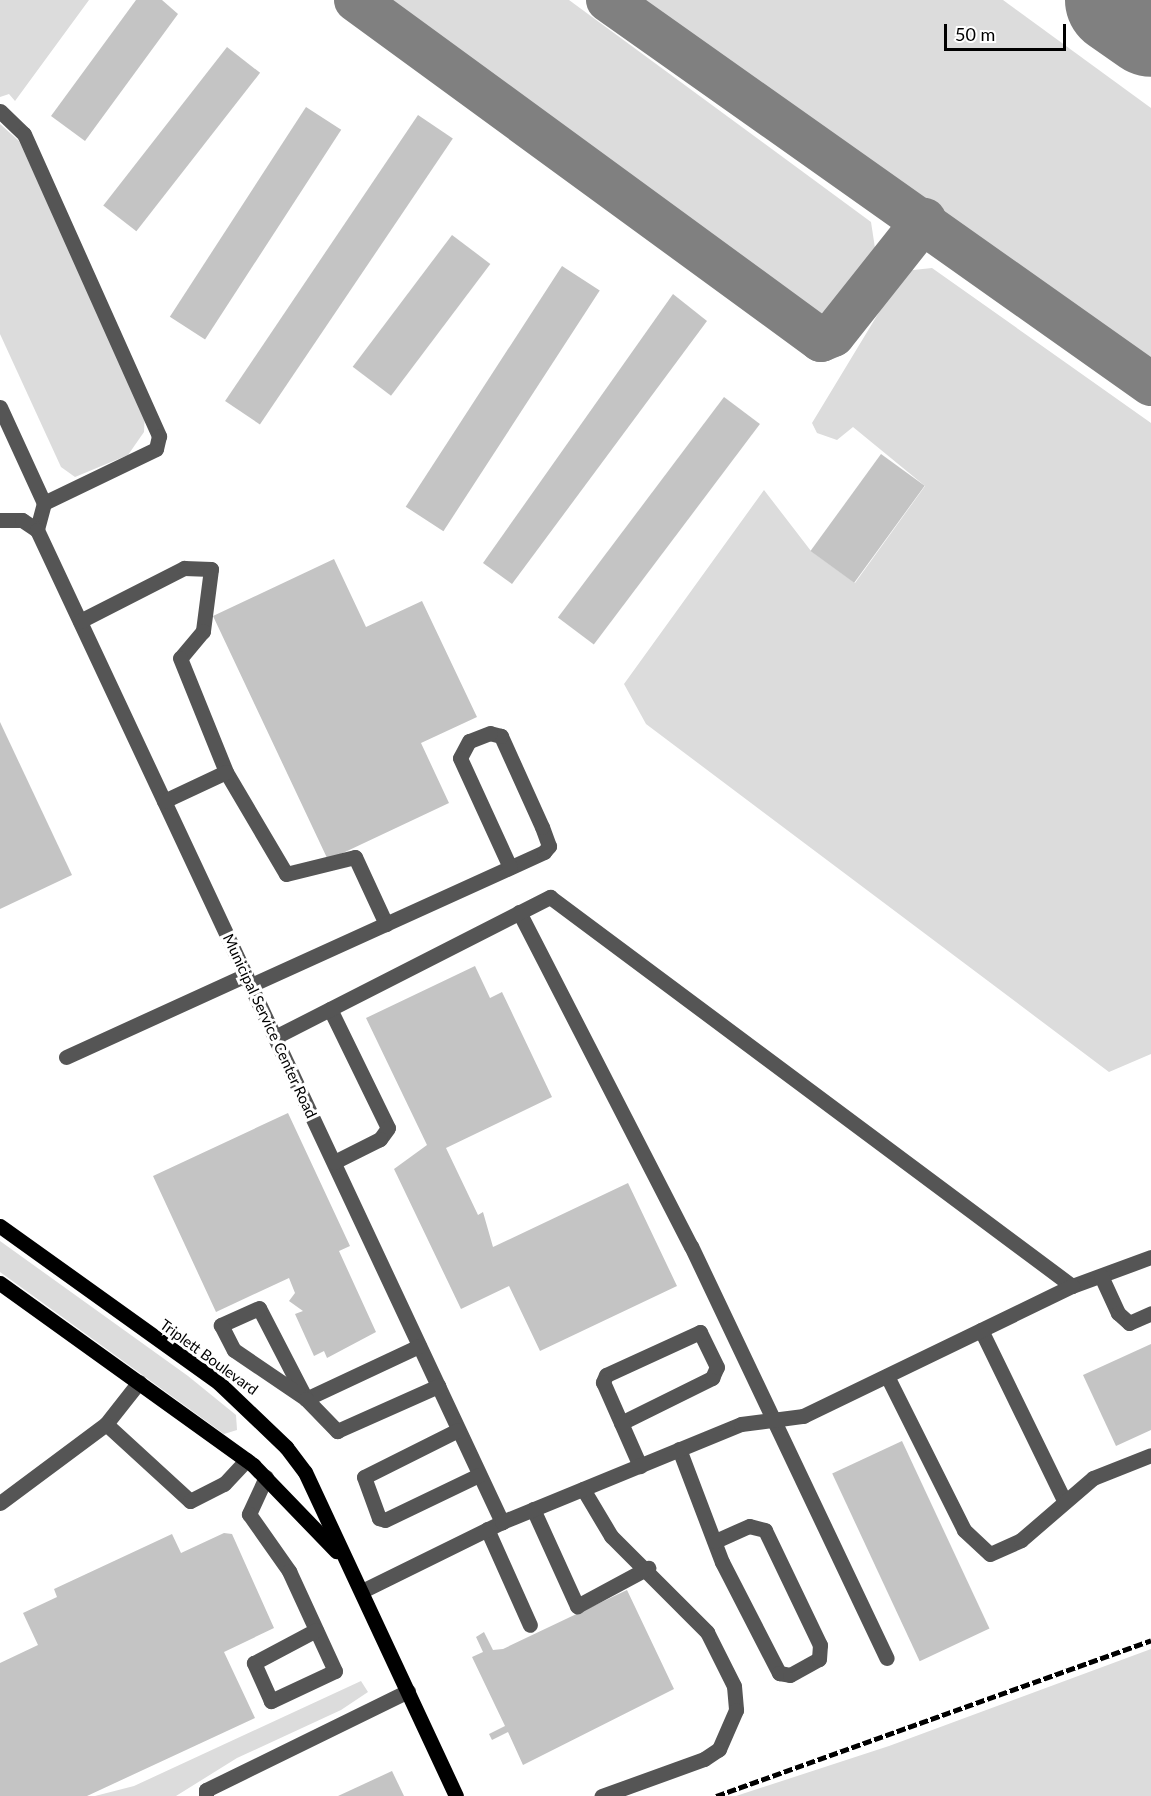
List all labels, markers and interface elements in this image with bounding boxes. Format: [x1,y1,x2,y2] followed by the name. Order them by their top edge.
[947,12,1068,50] scale bar
[955,23,995,45] text: 50 m
[219,931,321,1121] street label: Municipal Service Center Road
[157,1315,261,1399] street label: Triplett Boulevard

